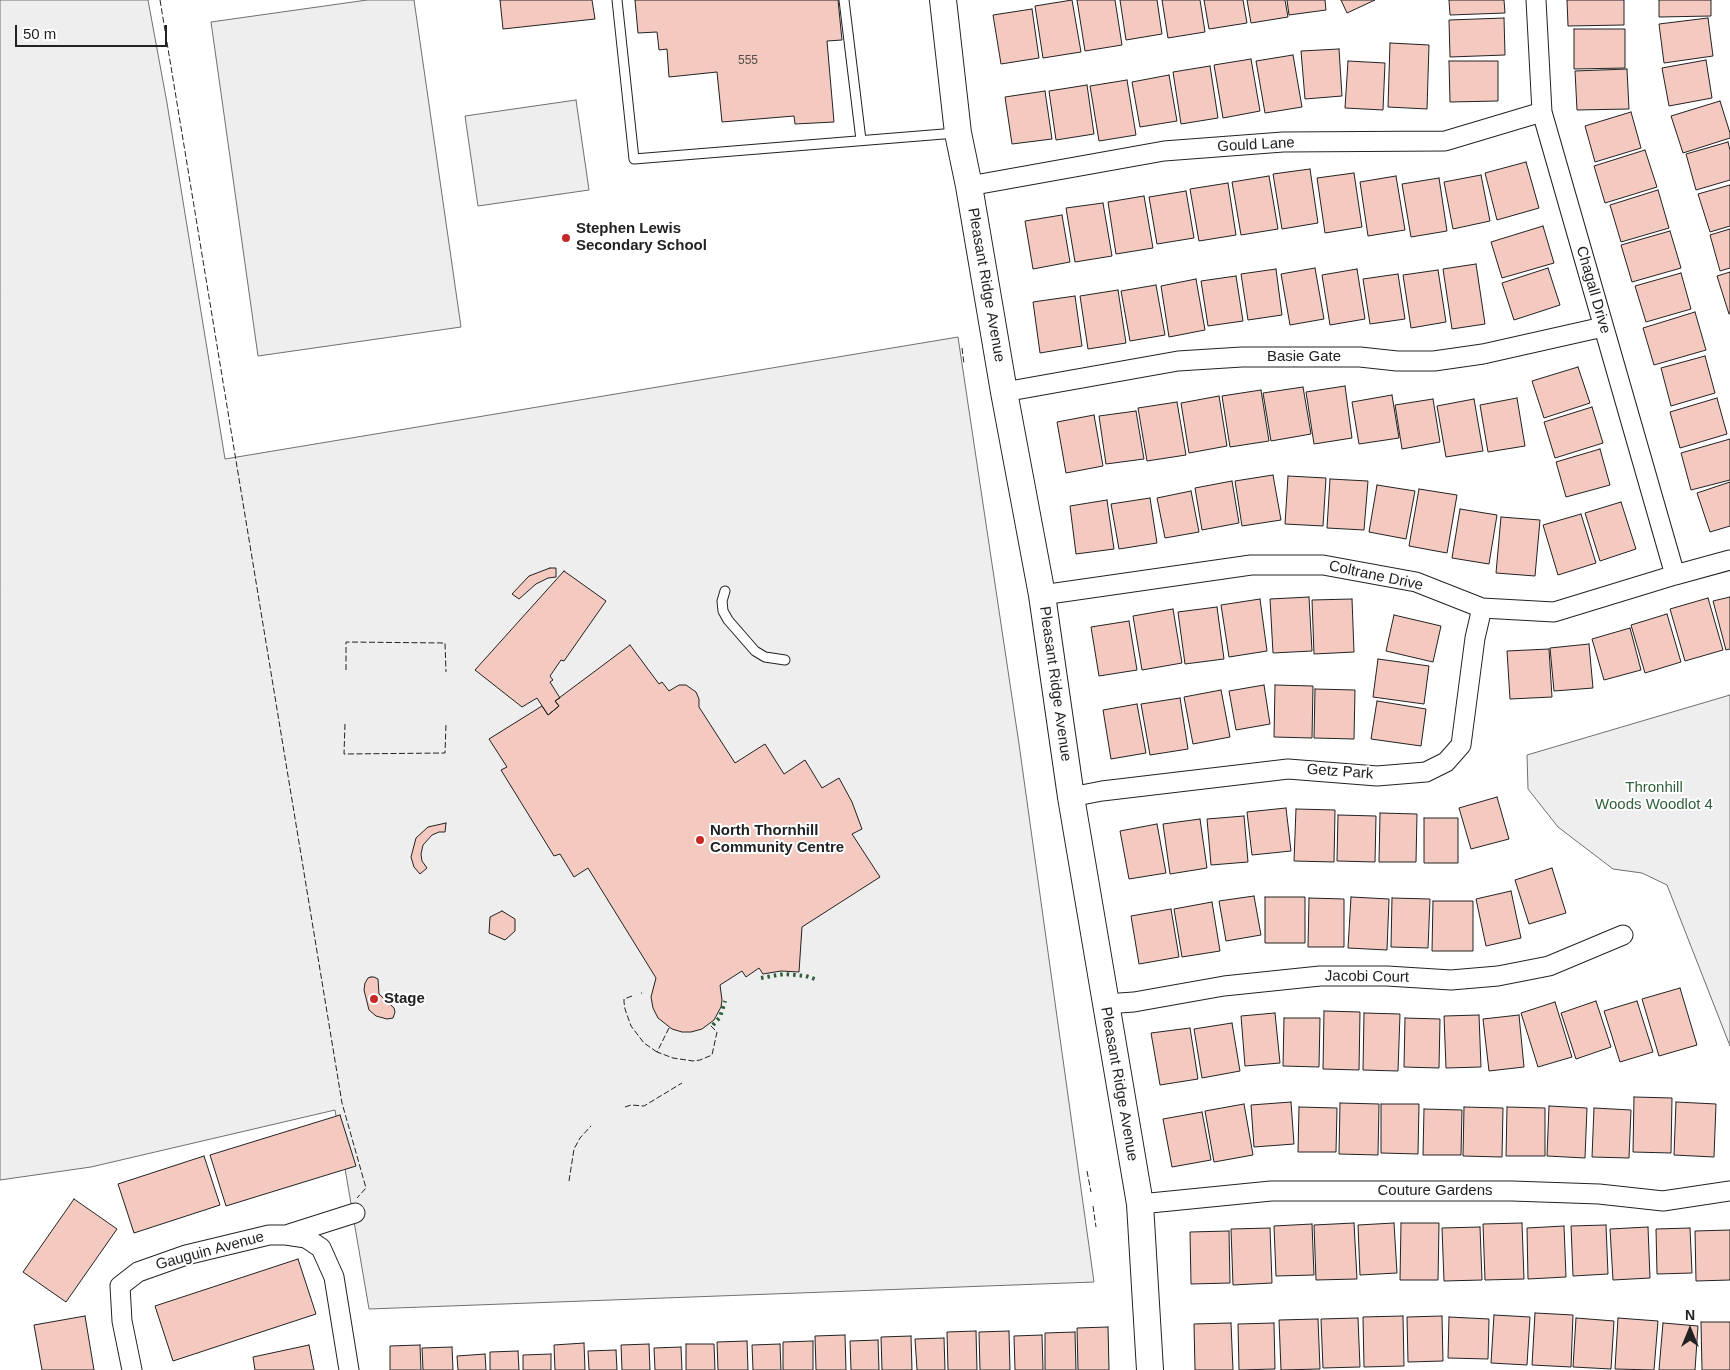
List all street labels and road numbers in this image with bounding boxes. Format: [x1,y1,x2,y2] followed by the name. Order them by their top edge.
[1217,134,1295,156] street label: Gould Lane
[964,206,1008,364] street label: Pleasant Ridge Avenue
[1572,244,1614,336] street label: Chagall Drive
[1267,348,1341,366] street label: Basie Gate
[1327,557,1425,595] street label: Coltrane Drive
[1035,605,1075,763] street label: Pleasant Ridge Avenue
[1306,761,1374,783] street label: Getz Park
[1325,967,1409,987] street label: Jacobi Court
[1097,1005,1141,1163] street label: Pleasant Ridge Avenue
[1377,1182,1493,1200] street label: Couture Gardens
[154,1228,266,1274] street label: Gauguin Avenue

